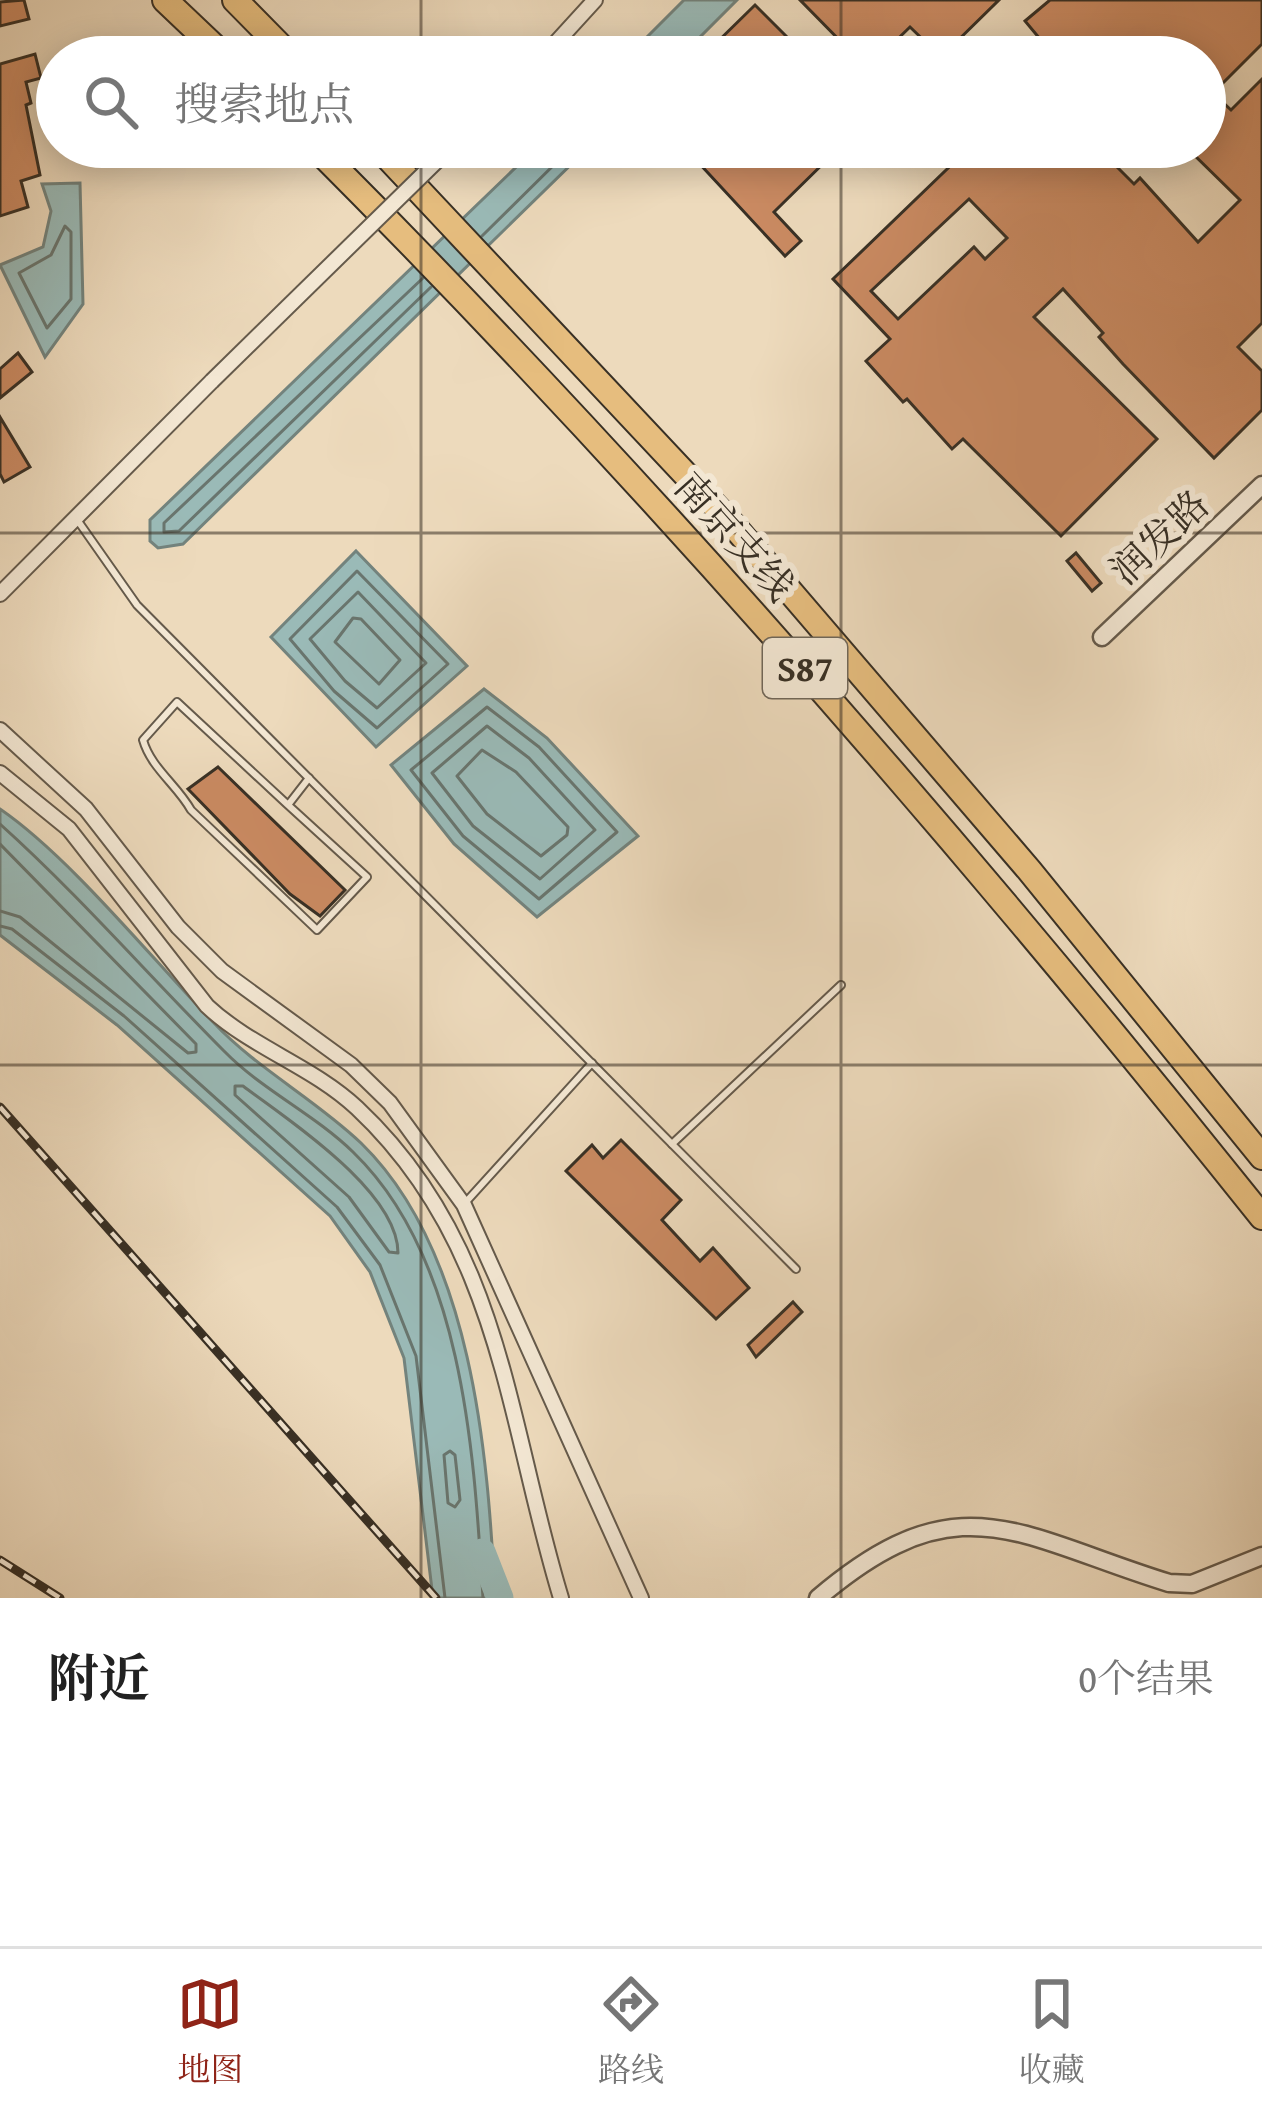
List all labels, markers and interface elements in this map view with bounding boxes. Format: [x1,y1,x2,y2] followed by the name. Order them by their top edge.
[36,36,1226,168] search box
[78,69,144,135] icon: search
[174,71,354,136] text: 搜索地点
[662,459,809,613] street label: 南京支线
[1096,476,1221,597] street label: 润发路
[763,638,847,698] road number: S87
[48,1640,150,1715] text: 附近
[1078,1649,1214,1706] text: 0个结果
[177,1971,243,2093] tab: 地图
[598,1971,664,2093] tab: 路线
[1019,1971,1085,2093] tab: 收藏

